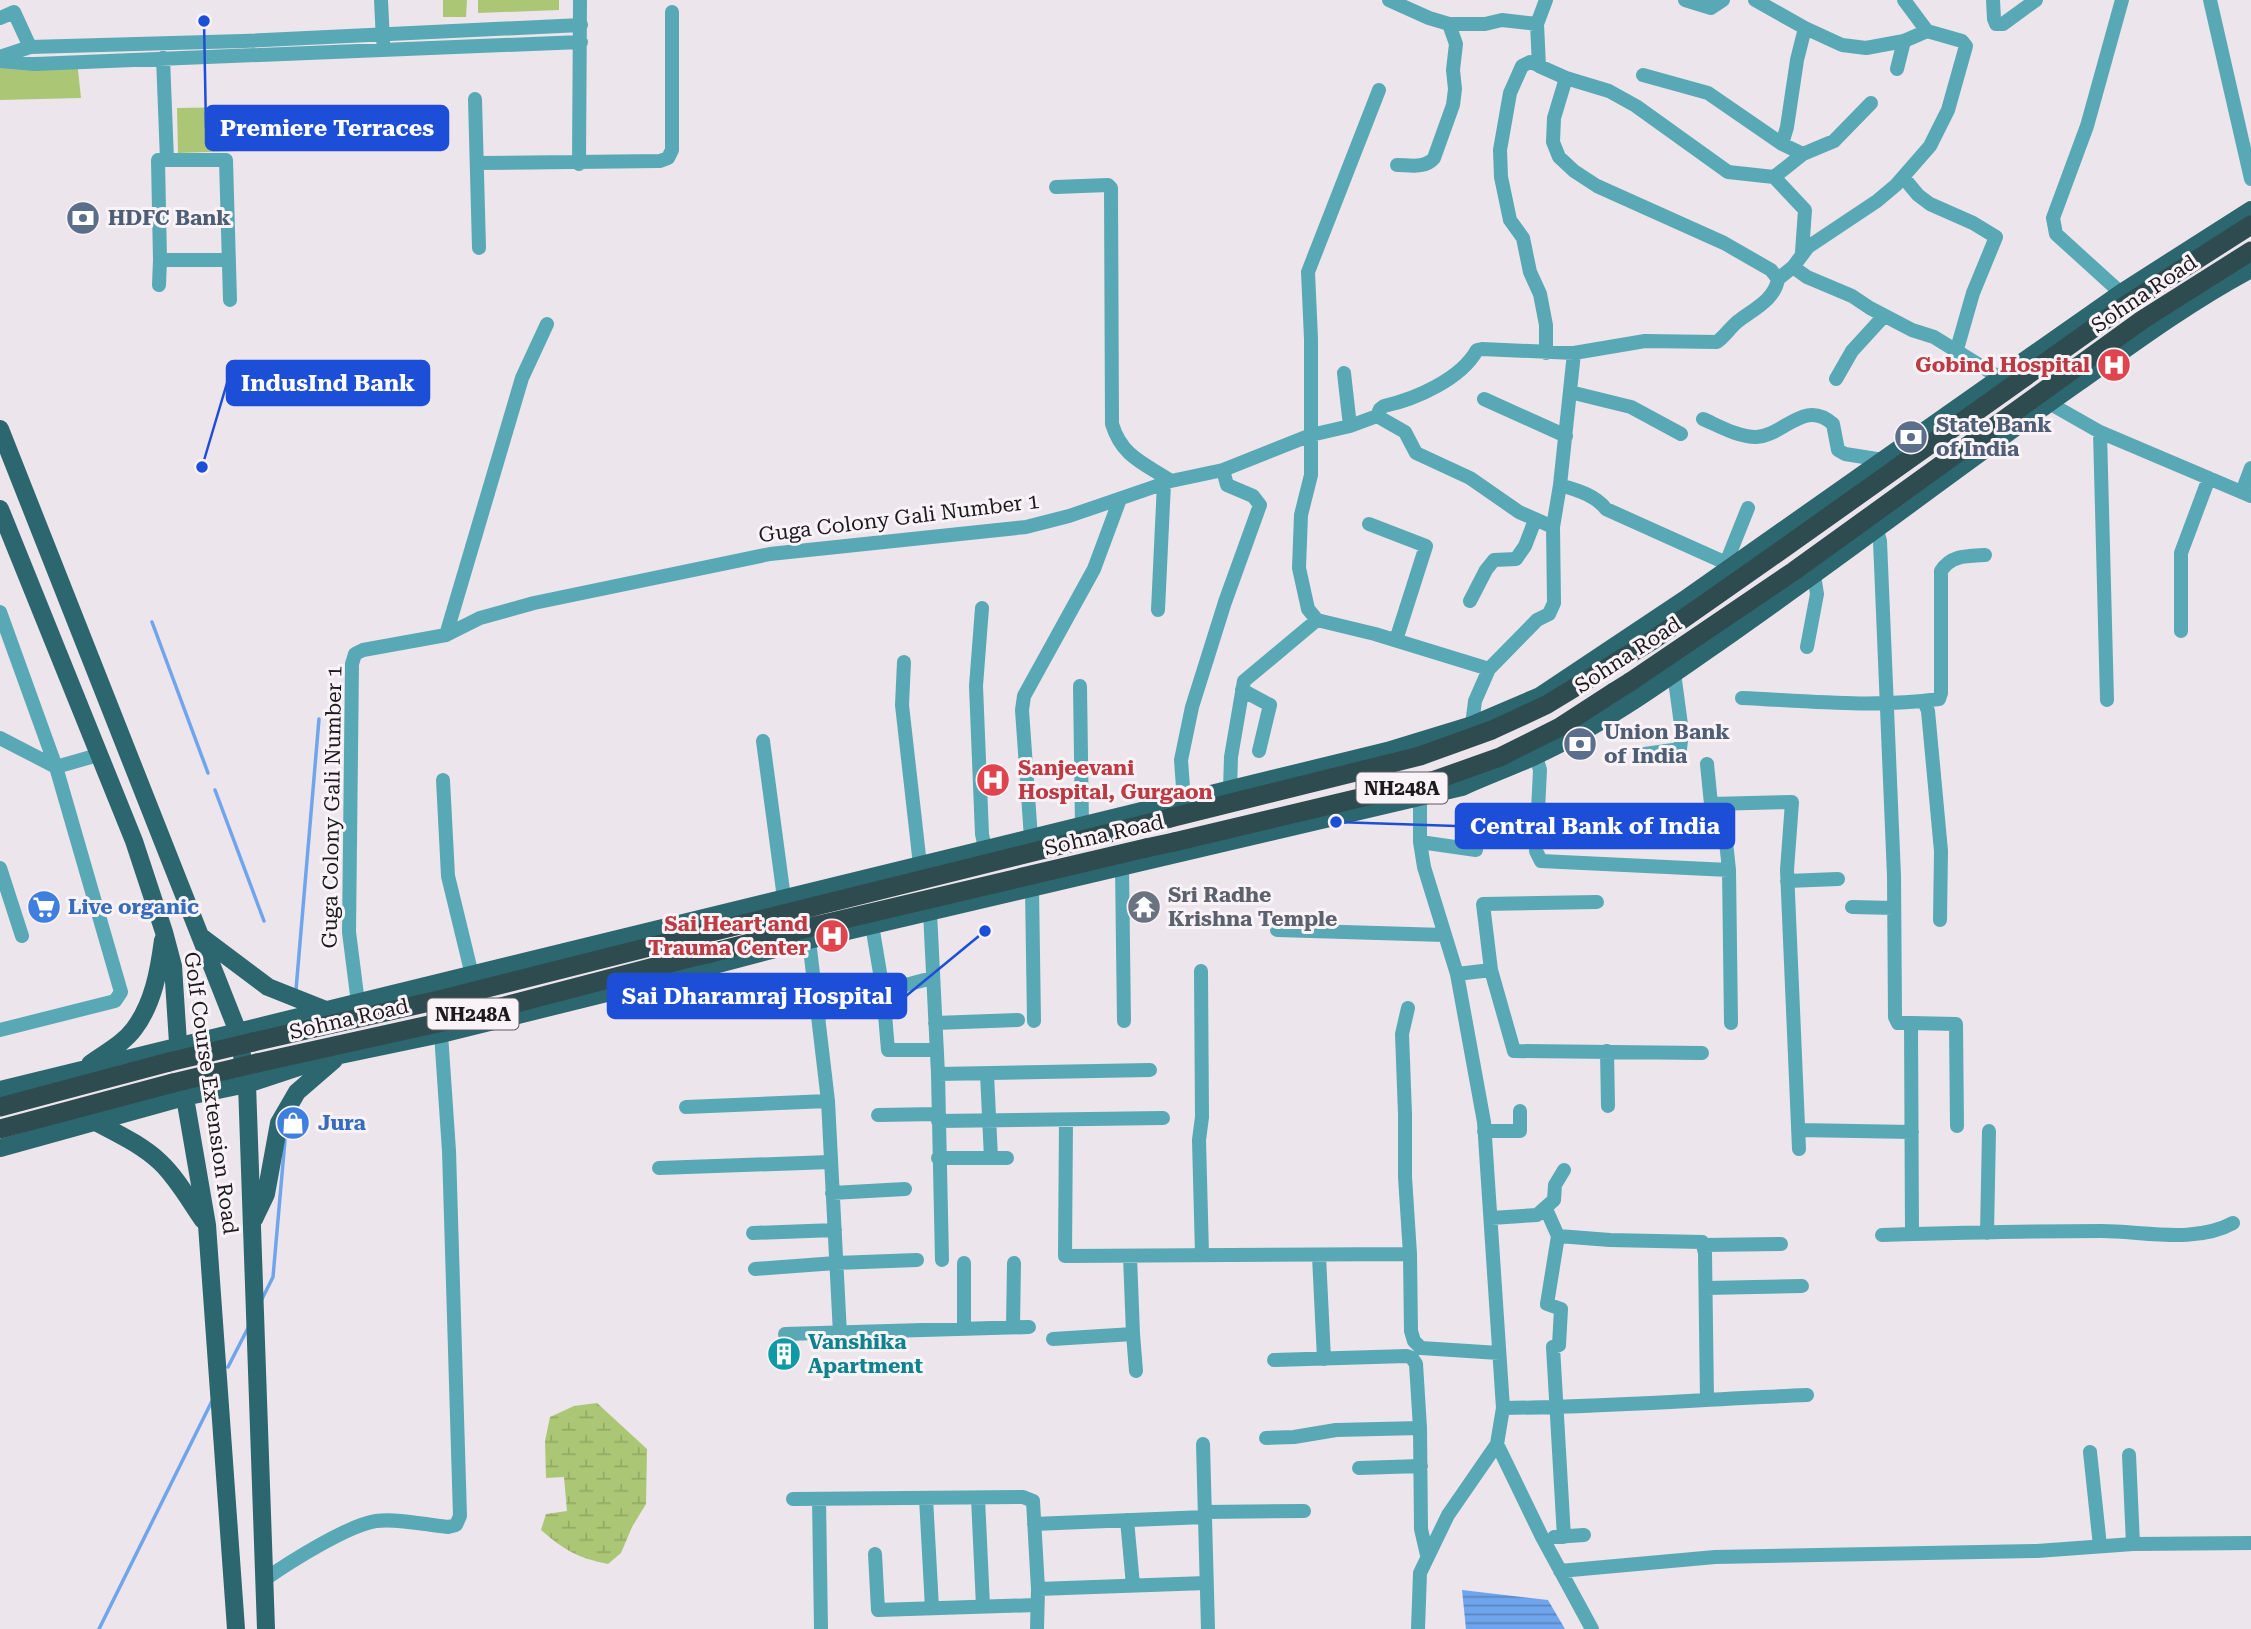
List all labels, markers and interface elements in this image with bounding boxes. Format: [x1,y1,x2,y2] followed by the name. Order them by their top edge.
[206,106,448,150] callout: Premiere Terraces
[220,115,434,142] text: Premiere Terraces
[64,199,102,237] bank icon: HDFC Bank
[108,206,231,230] place label: HDFC Bank
[2087,250,2202,338] street label: Sohna Road
[2095,346,2133,384] hospital icon: Gobind Hospital
[1915,353,2090,377] place label: Gobind Hospital
[227,361,429,405] callout: IndusInd Bank
[241,370,415,397] text: IndusInd Bank
[1936,413,2052,461] place label: State Bank of India
[1892,418,1930,456] bank icon: State Bank of India
[757,489,1041,547] street label: Guga Colony Gali Number 1
[1570,612,1686,698] street label: Sohna Road
[318,665,346,949] street label: Guga Colony Gali Number 1
[1604,720,1730,768] place label: Union Bank of India
[1561,725,1599,763] bank icon: Union Bank of India
[1018,756,1213,804] place label: Sanjeevani Hospital, Gurgaon
[974,761,1012,799] hospital icon: Sanjeevani Hospital, Gurgaon
[1356,772,1448,804] road number: NH248A
[1456,804,1734,848] callout: Central Bank of India
[1042,809,1167,860] street label: Sohna Road
[1470,813,1720,840] text: Central Bank of India
[1168,883,1337,931] place label: Sri Radhe Krishna Temple
[25,888,63,926] supermarket icon: Live organic
[1125,888,1163,926] temple icon: Sri Radhe Krishna Temple
[68,895,199,919] place label: Live organic
[648,912,808,960] place label: Sai Heart and Trauma Center
[813,917,851,955] hospital icon: Sai Heart and Trauma Center
[179,950,243,1236] street label: Golf Course Extension Road
[608,974,906,1018] callout: Sai Dharamraj Hospital
[622,983,893,1010] text: Sai Dharamraj Hospital
[287,993,412,1044] street label: Sohna Road
[428,998,518,1030] road number: NH248A
[274,1104,312,1142] shop icon: Jura
[318,1111,367,1135] place label: Jura
[808,1330,923,1378] place label: Vanshika Apartment
[765,1335,803,1373] building icon: Vanshika Apartment

